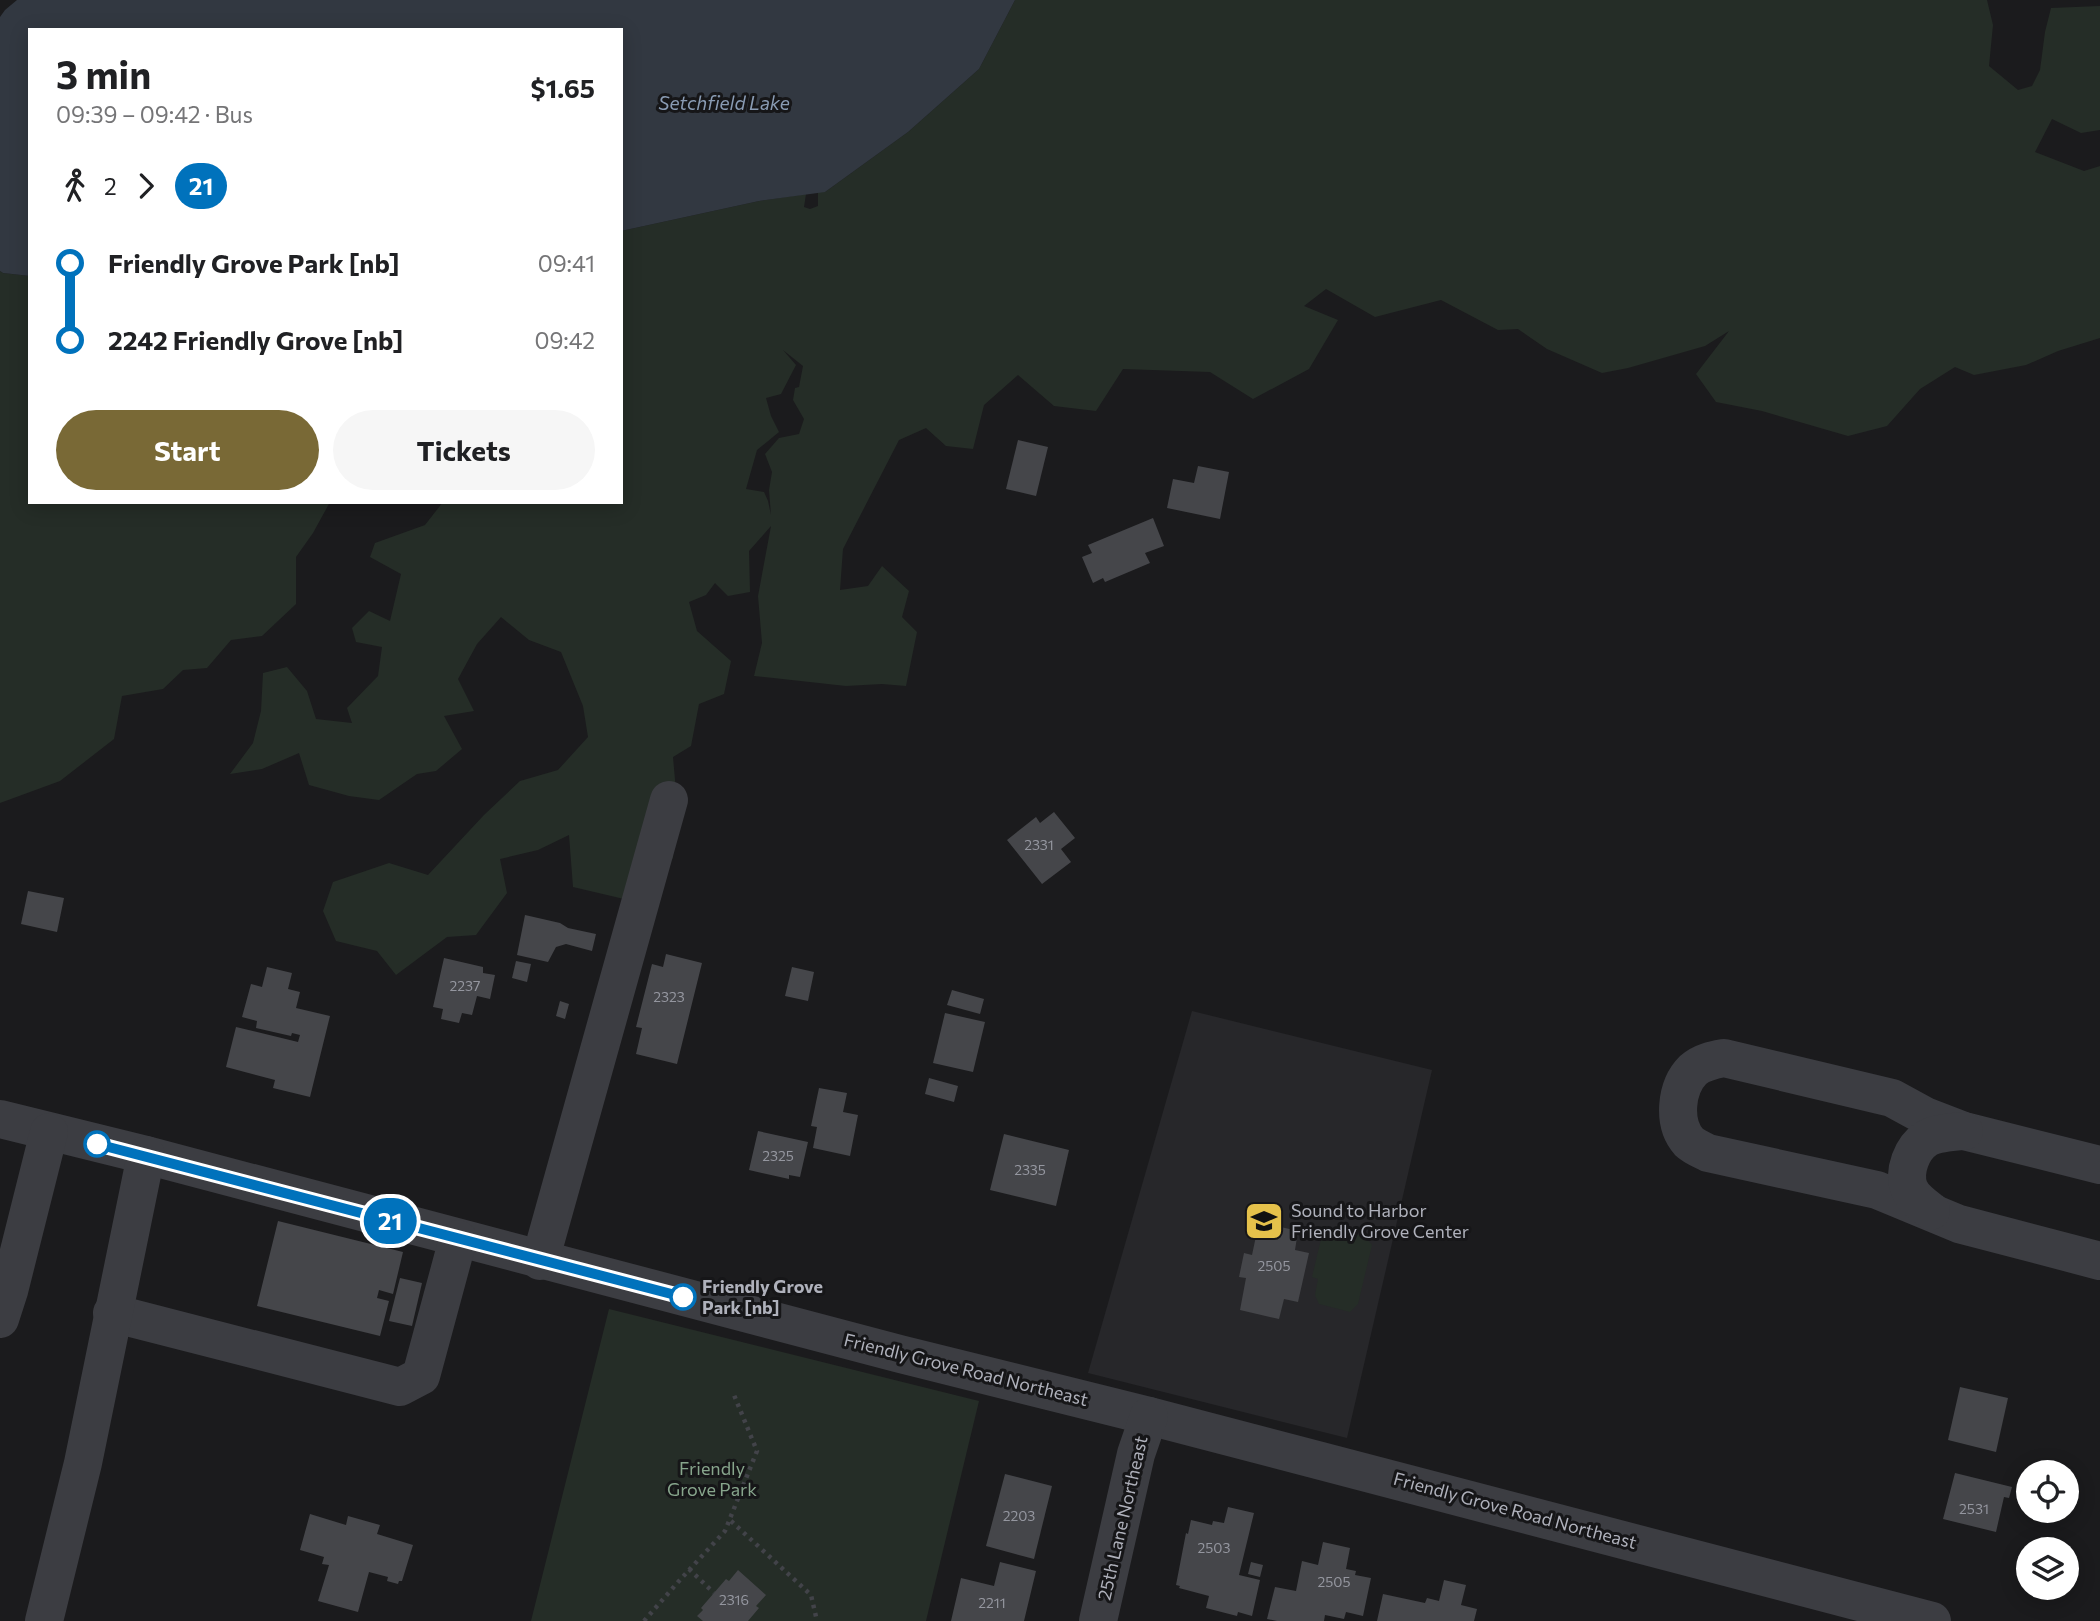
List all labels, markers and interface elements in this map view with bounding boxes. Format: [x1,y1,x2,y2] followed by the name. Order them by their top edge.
[56,50,151,97] text: 3 min
[531,72,595,103] text: $1.65
[658,91,790,114] water label: Setchfield Lake
[56,100,253,128] text: 09:39 – 09:42 · Bus
[56,167,94,205] icon: walk
[127,167,165,205] icon: forward
[189,171,213,200] text: 21
[104,172,117,200] text: 2
[108,247,400,278] text: Friendly Grove Park [nb]
[538,249,595,277] text: 09:41
[108,324,403,355] text: 2242 Friendly Grove [nb]
[534,326,595,354] text: 09:42
[56,410,319,490] button: Start
[333,410,595,490] button: Tickets
[1024,836,1054,853] house number: 2331
[450,977,480,994] house number: 2237
[653,988,685,1005] house number: 2323
[84,1131,110,1157] unlabelled marker
[762,1147,794,1164] house number: 2325
[1014,1161,1046,1178] house number: 2335
[358,1198,422,1244] line badge: 21
[1291,1199,1469,1242] place label: Sound to Harbor Friendly Grove Center
[1243,1200,1285,1242] school or university icon: Sound to Harbor Friendly Grove Center
[378,1206,402,1235] text: 21
[1258,1257,1290,1274] house number: 2505
[702,1275,823,1318] place label: Friendly Grove Park [nb]
[670,1284,696,1310] marker: Friendly Grove Park [nb]
[842,1328,1091,1410] street label: Friendly Grove Road Northeast
[1092,1433,1152,1602] street label: 25th Lane Northeast
[667,1457,757,1500] park label: Friendly Grove Park
[2016,1460,2079,1600] map controls
[2016,1460,2079,1523] button: locate
[1391,1467,1639,1553] street label: Friendly Grove Road Northeast
[1959,1500,1989,1517] house number: 2531
[1003,1507,1035,1524] house number: 2203
[2016,1537,2079,1600] button: layers
[1198,1539,1230,1556] house number: 2503
[1318,1573,1350,1590] house number: 2505
[719,1591,749,1608] house number: 2316
[978,1594,1006,1611] house number: 2211

